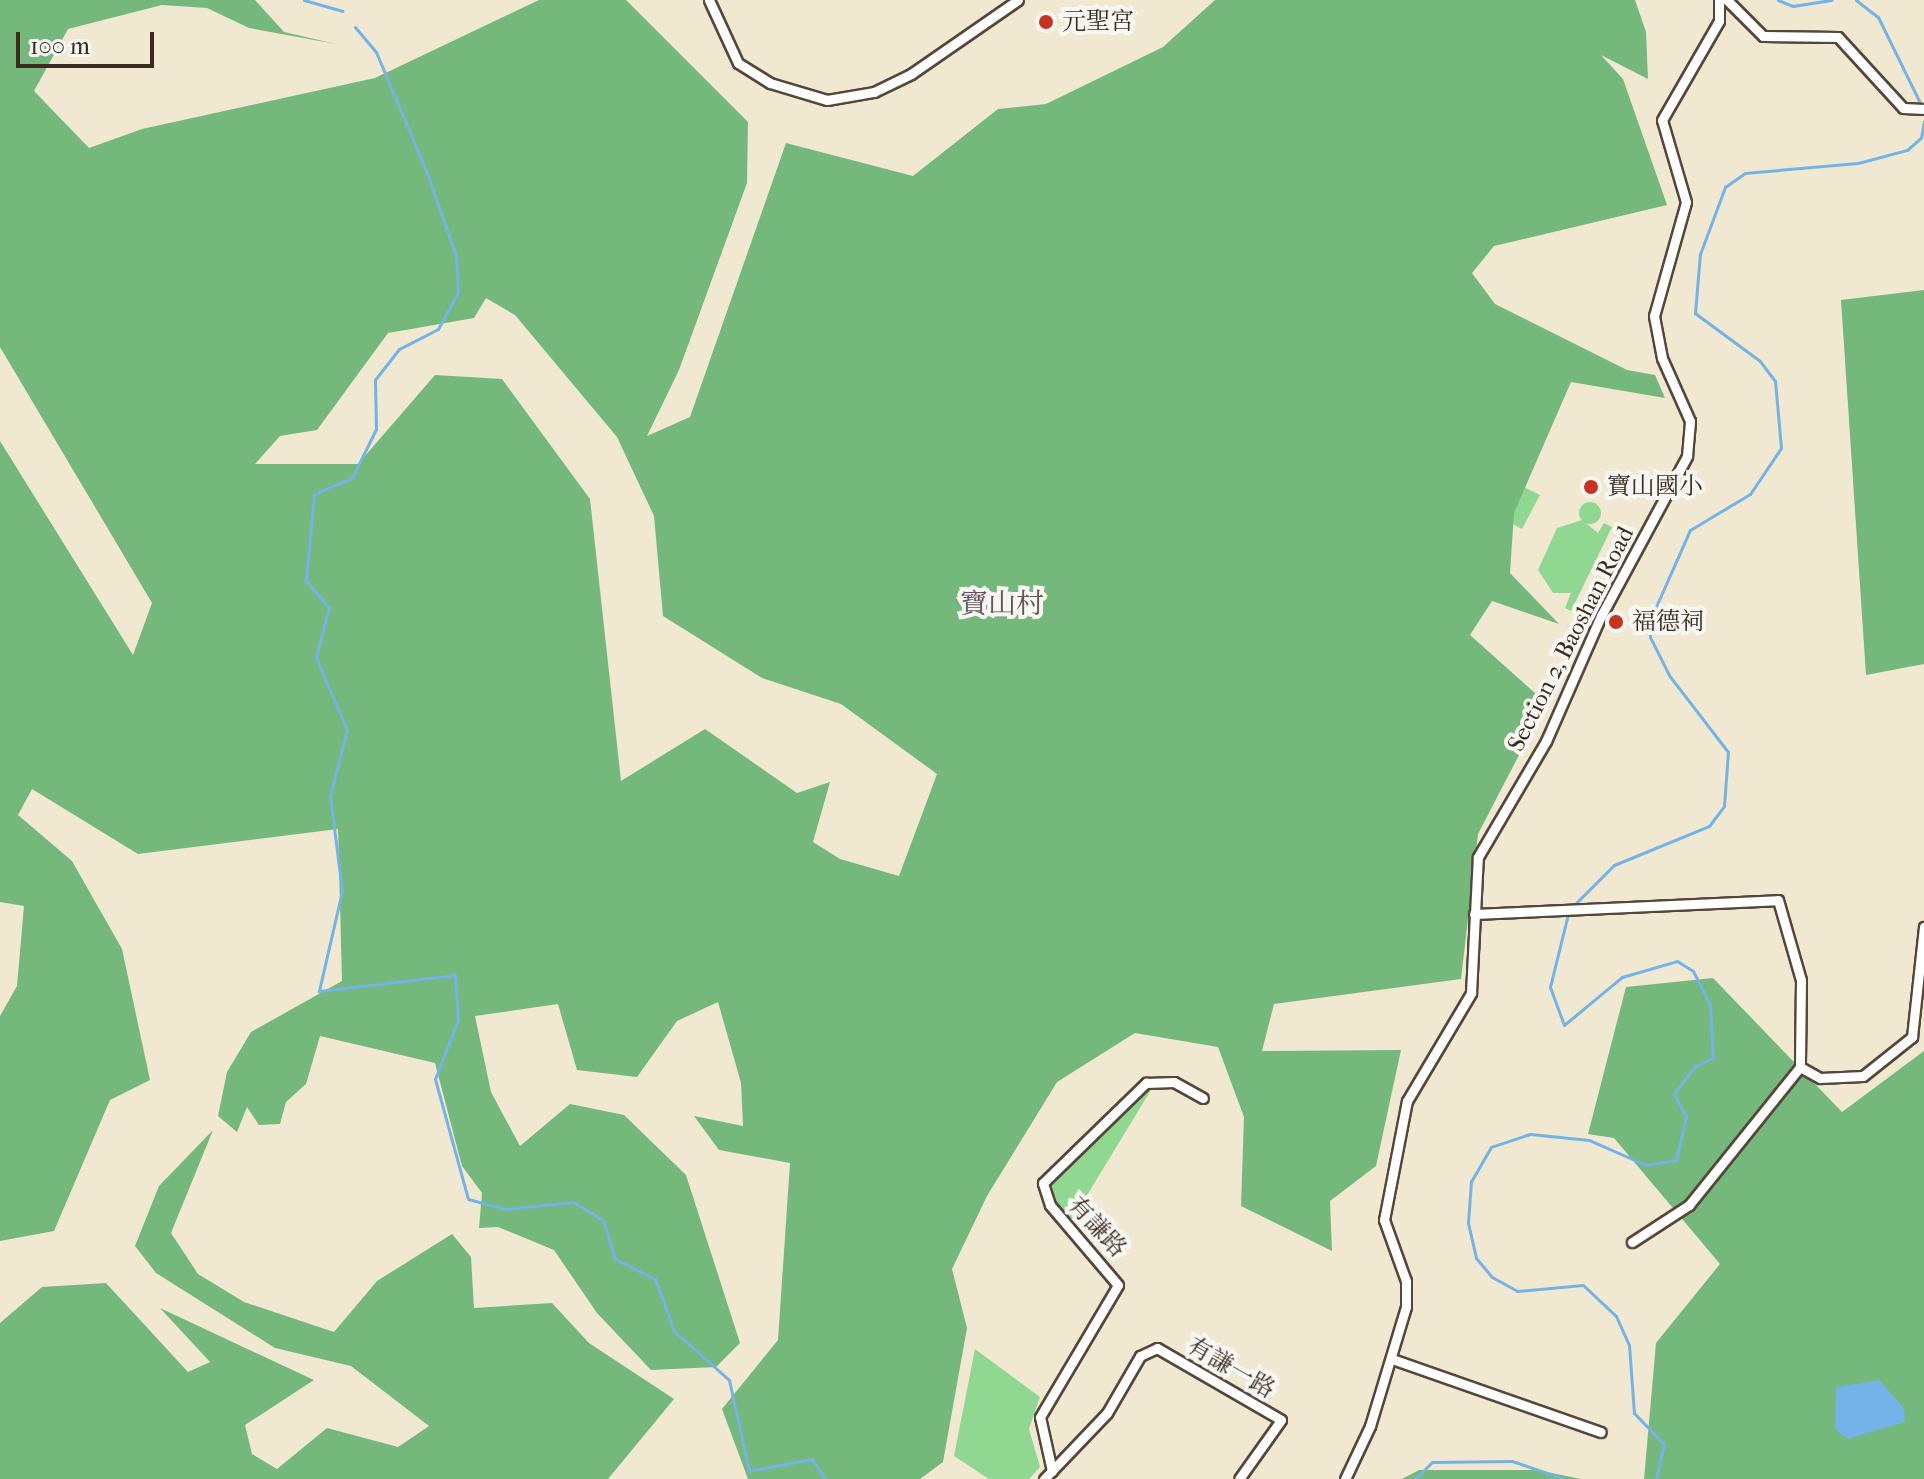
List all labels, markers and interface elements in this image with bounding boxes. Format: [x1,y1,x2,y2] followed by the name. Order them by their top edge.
[1062,8,1134,36] place label: 元聖宮
[1037,13,1055,31] marker: 元聖宮
[20,16,158,66] scale bar
[30,32,90,60] text: 100 m
[1607,473,1703,501] place label: 寶山國小
[1582,478,1600,496] marker: 寶山國小
[1502,522,1640,756] street label: Section 2, Baoshan Road
[960,587,1044,621] district label: 寶山村
[1632,608,1704,636] place label: 福德祠
[1607,613,1625,631] marker: 福德祠
[1062,1191,1132,1263] street label: 有謙路
[1182,1332,1280,1404] street label: 有謙一路

